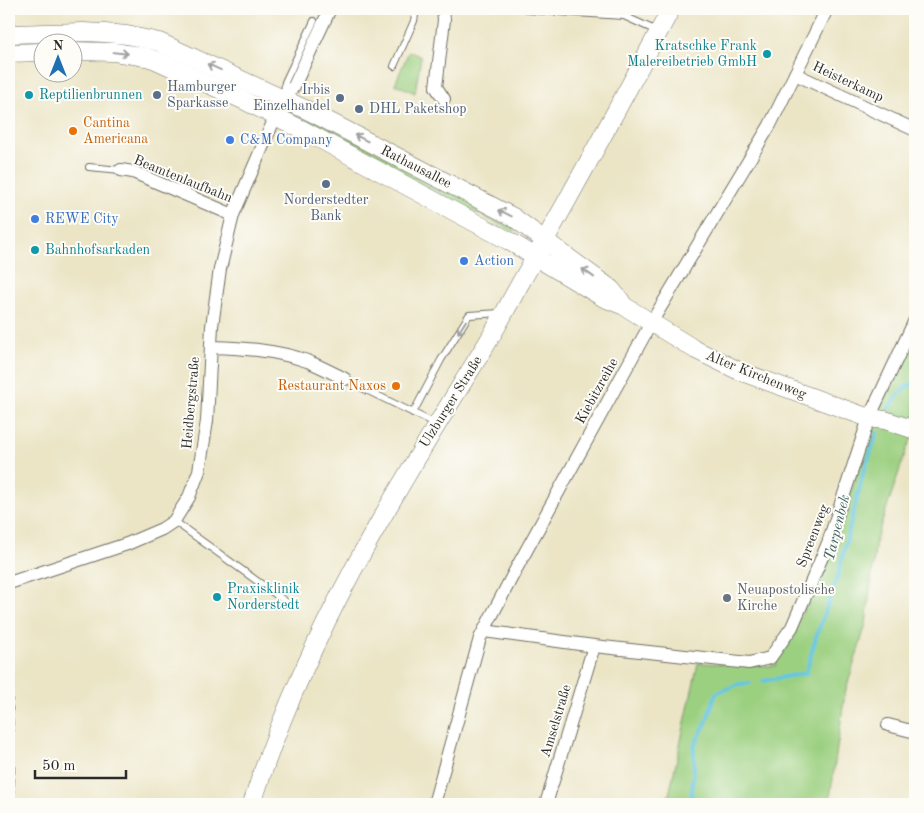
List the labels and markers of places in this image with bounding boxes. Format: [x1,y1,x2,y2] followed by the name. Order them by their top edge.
[627,39,757,69] place label: Kratschke Frank Malereibetrieb GmbH
[761,48,773,60] marker: Kratschke Frank Malereibetrieb GmbH
[167,80,236,110] place label: Hamburger Sparkasse
[253,83,330,113] place label: Irbis Einzelhandel
[39,88,143,102] place label: Reptilienbrunnen
[23,89,35,101] marker: Reptilienbrunnen
[151,89,163,101] marker: Hamburger Sparkasse
[334,92,346,104] marker: Irbis Einzelhandel
[369,102,467,116] place label: DHL Paketshop
[353,103,365,115] marker: DHL Paketshop
[83,116,148,146] place label: Cantina Americana
[67,125,79,137] marker: Cantina Americana
[240,133,333,147] place label: C&M Company
[224,134,236,146] marker: C&M Company
[320,178,332,190] marker: Norderstedter Bank
[284,193,369,223] place label: Norderstedter Bank
[45,212,119,226] place label: REWE City
[29,213,41,225] marker: REWE City
[45,243,151,257] place label: Bahnhofsarkaden
[29,244,41,256] marker: Bahnhofsarkaden
[474,254,514,268] place label: Action
[458,255,470,267] marker: Action
[277,379,386,393] place label: Restaurant Naxos
[390,380,402,392] marker: Restaurant Naxos
[227,582,300,612] place label: Praxisklinik Norderstedt
[737,583,835,613] place label: Neuapostolische Kirche
[211,591,223,603] marker: Praxisklinik Norderstedt
[721,592,733,604] marker: Neuapostolische Kirche

